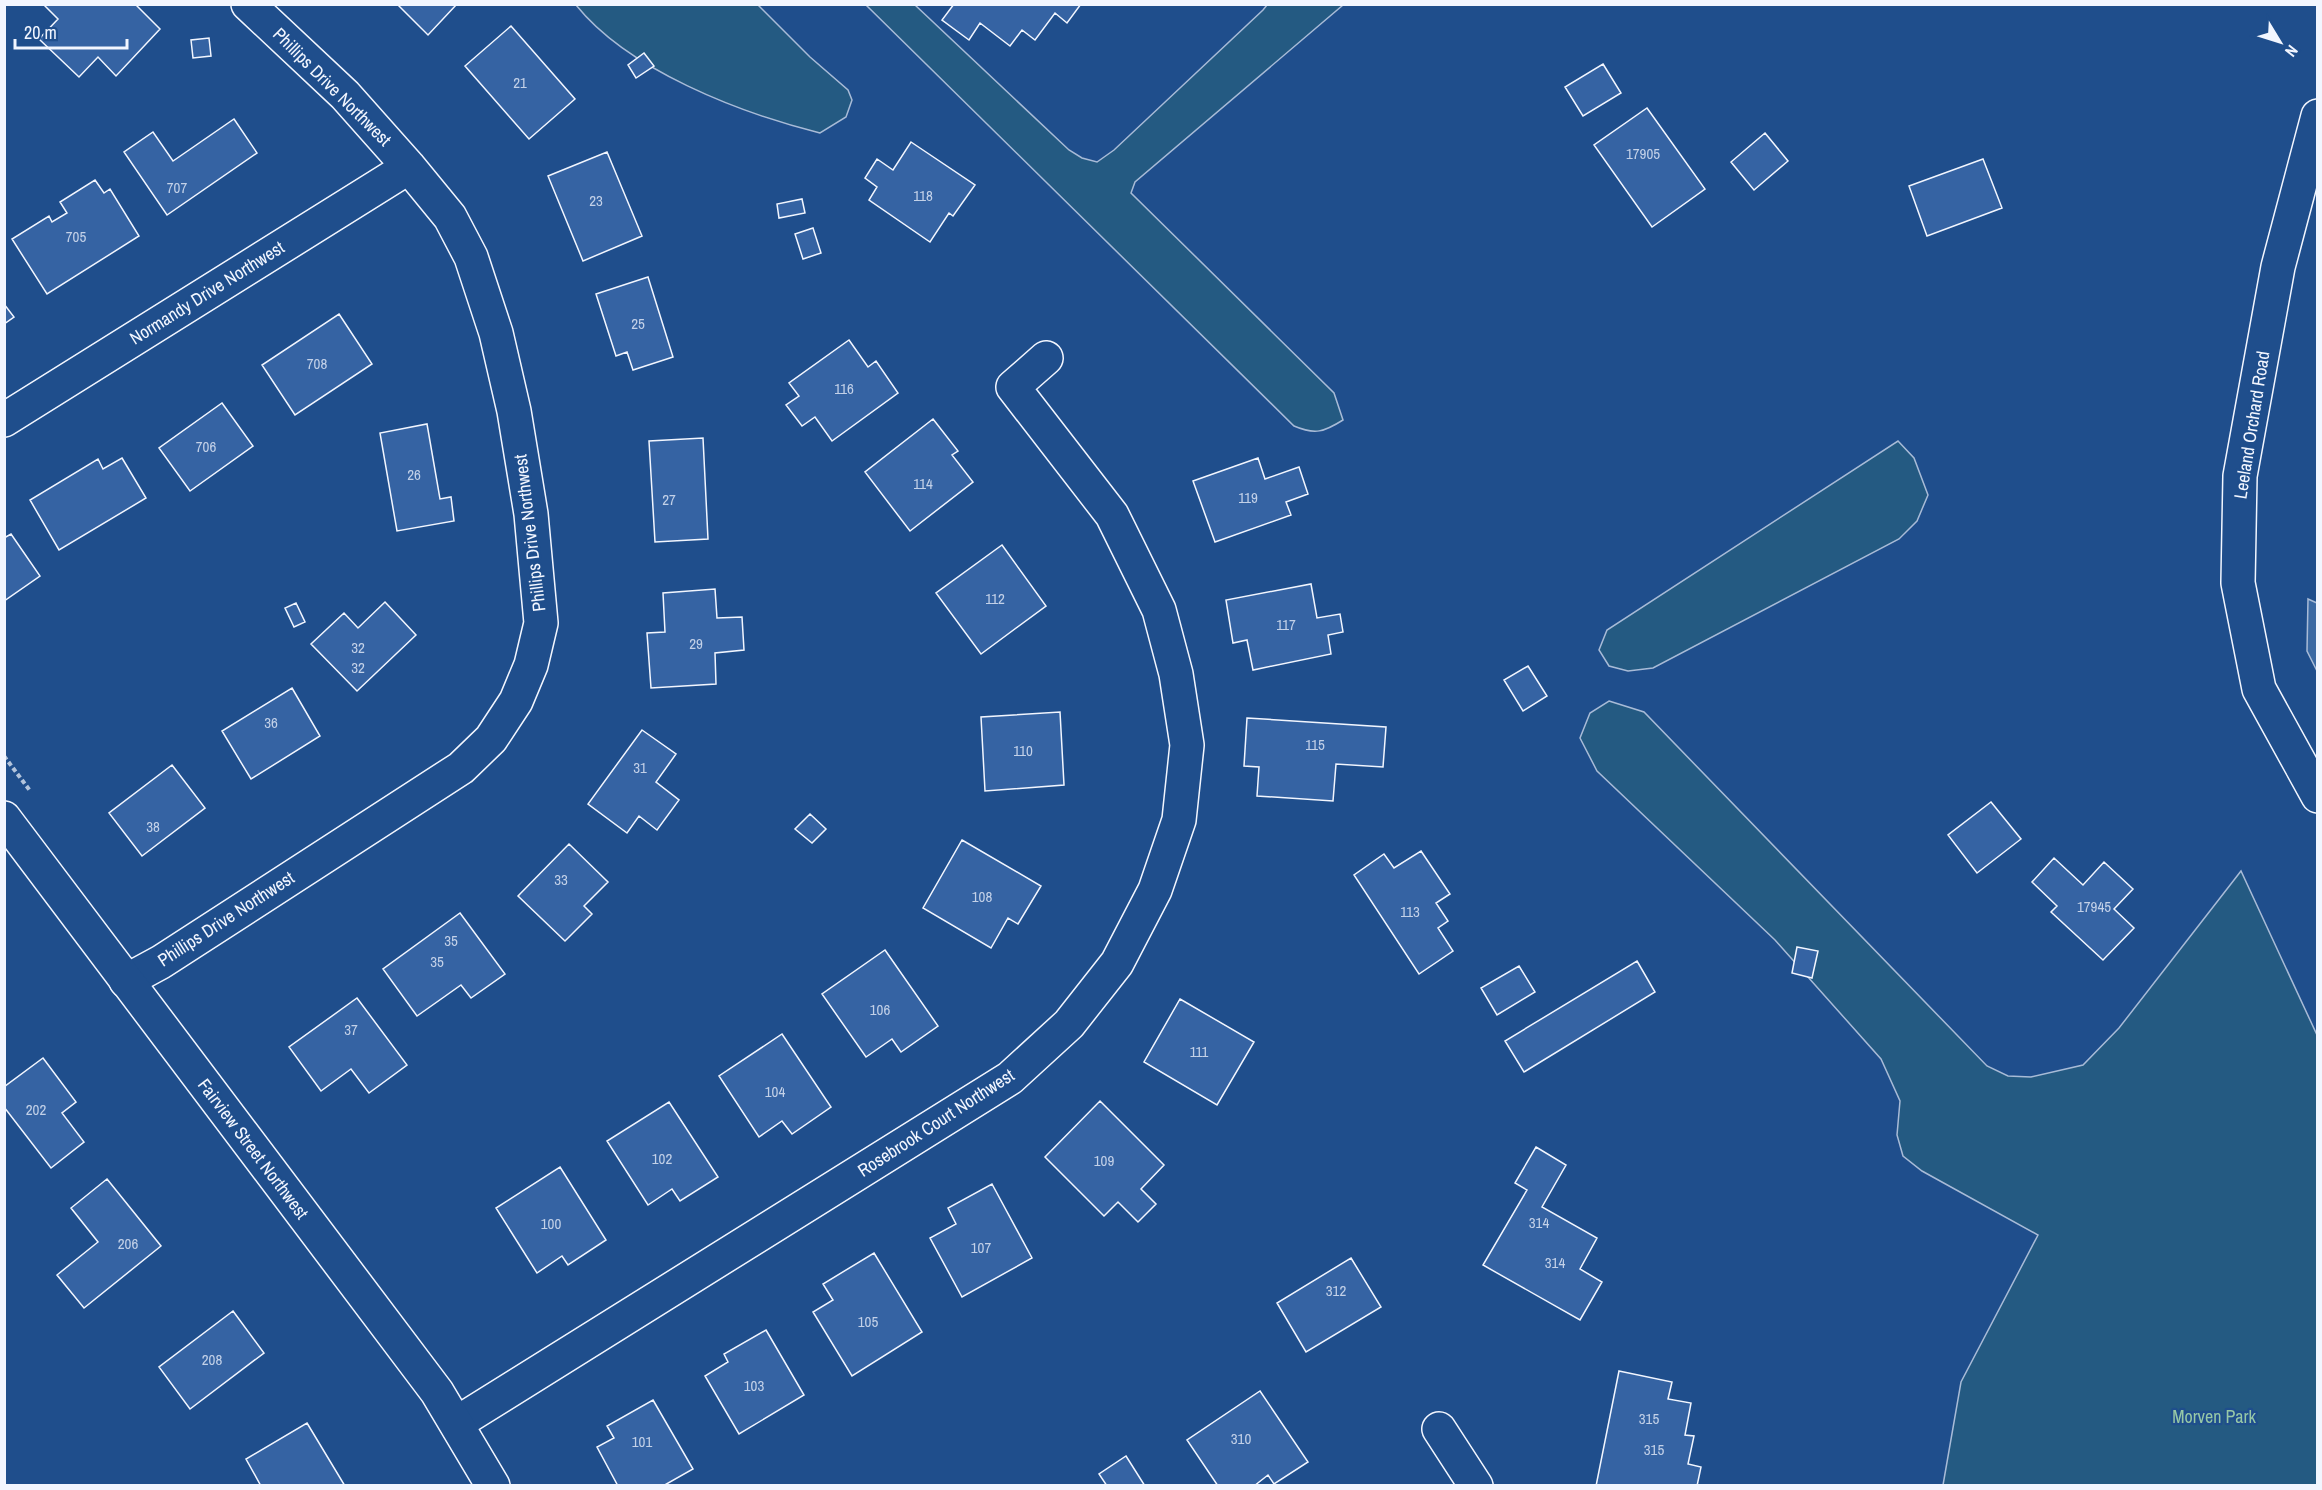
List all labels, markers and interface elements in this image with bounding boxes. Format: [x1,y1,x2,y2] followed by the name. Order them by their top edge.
[15,12,128,50] scale bar
[2250,12,2310,72] north arrow
[24,20,57,45] text: 20 m
[268,22,397,151] street label: Phillips Drive Northwest
[2280,41,2303,62] text: N
[513,72,527,93] house number: 21
[1626,143,1660,164] house number: 17905
[167,177,187,198] house number: 707
[913,185,933,206] house number: 118
[589,190,603,211] house number: 23
[66,226,86,247] house number: 705
[125,235,289,350] street label: Normandy Drive Northwest
[631,313,645,334] house number: 25
[2227,349,2276,501] street label: Leeland Orchard Road
[307,353,327,374] house number: 708
[834,378,854,399] house number: 116
[196,436,216,457] house number: 706
[507,453,552,613] street label: Phillips Drive Northwest
[407,464,421,485] house number: 26
[913,473,933,494] house number: 114
[1238,487,1258,508] house number: 119
[662,489,676,510] house number: 27
[985,588,1005,609] house number: 112
[1276,614,1296,635] house number: 117
[689,633,703,654] house number: 29
[351,637,365,658] house number: 32
[351,657,365,678] house number: 32
[264,712,278,733] house number: 36
[1305,734,1325,755] house number: 115
[1013,740,1033,761] house number: 110
[633,757,647,778] house number: 31
[146,816,160,837] house number: 38
[153,865,299,972] street label: Phillips Drive Northwest
[554,869,568,890] house number: 33
[972,886,992,907] house number: 108
[2077,896,2111,917] house number: 17945
[1400,901,1420,922] house number: 113
[444,930,458,951] house number: 35
[430,951,444,972] house number: 35
[870,999,890,1020] house number: 106
[344,1019,358,1040] house number: 37
[1190,1041,1209,1062] house number: 111
[853,1063,1019,1183] street label: Rosebrook Court Northwest
[192,1073,315,1224] street label: Fairview Street Northwest
[765,1081,785,1102] house number: 104
[26,1099,46,1120] house number: 202
[652,1148,672,1169] house number: 102
[1094,1150,1114,1171] house number: 109
[1529,1212,1549,1233] house number: 314
[541,1213,561,1234] house number: 100
[118,1233,138,1254] house number: 206
[971,1237,991,1258] house number: 107
[1545,1252,1565,1273] house number: 314
[1326,1280,1346,1301] house number: 312
[858,1311,878,1332] house number: 105
[202,1349,222,1370] house number: 208
[744,1375,764,1396] house number: 103
[2172,1404,2256,1429] park label: Morven Park
[1639,1408,1659,1429] house number: 315
[1231,1428,1251,1449] house number: 310
[632,1431,652,1452] house number: 101
[1644,1439,1664,1460] house number: 315

